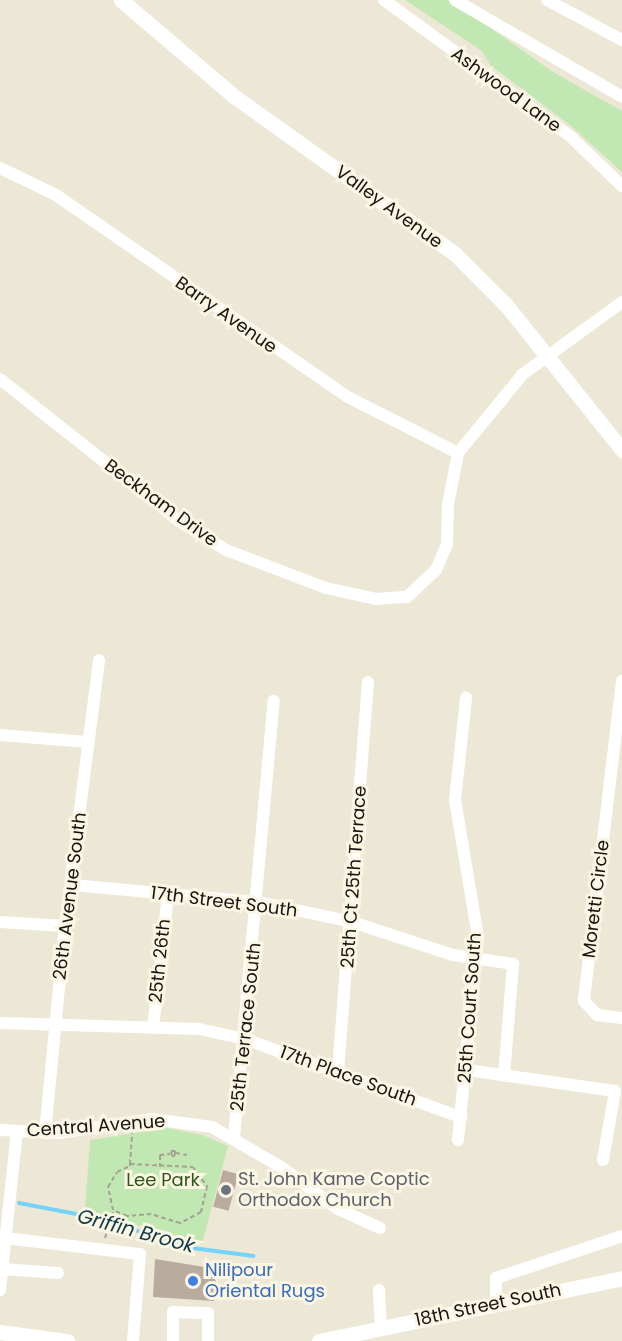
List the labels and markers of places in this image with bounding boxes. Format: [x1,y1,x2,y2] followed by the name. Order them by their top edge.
[238,1169,430,1212] place label: St. John Kame Coptic Orthodox Church
[219,1183,233,1197] marker: St. John Kame Coptic Orthodox Church
[205,1260,325,1302] place label: Nilipour Oriental Rugs
[186,1274,200,1288] marker: Nilipour Oriental Rugs

